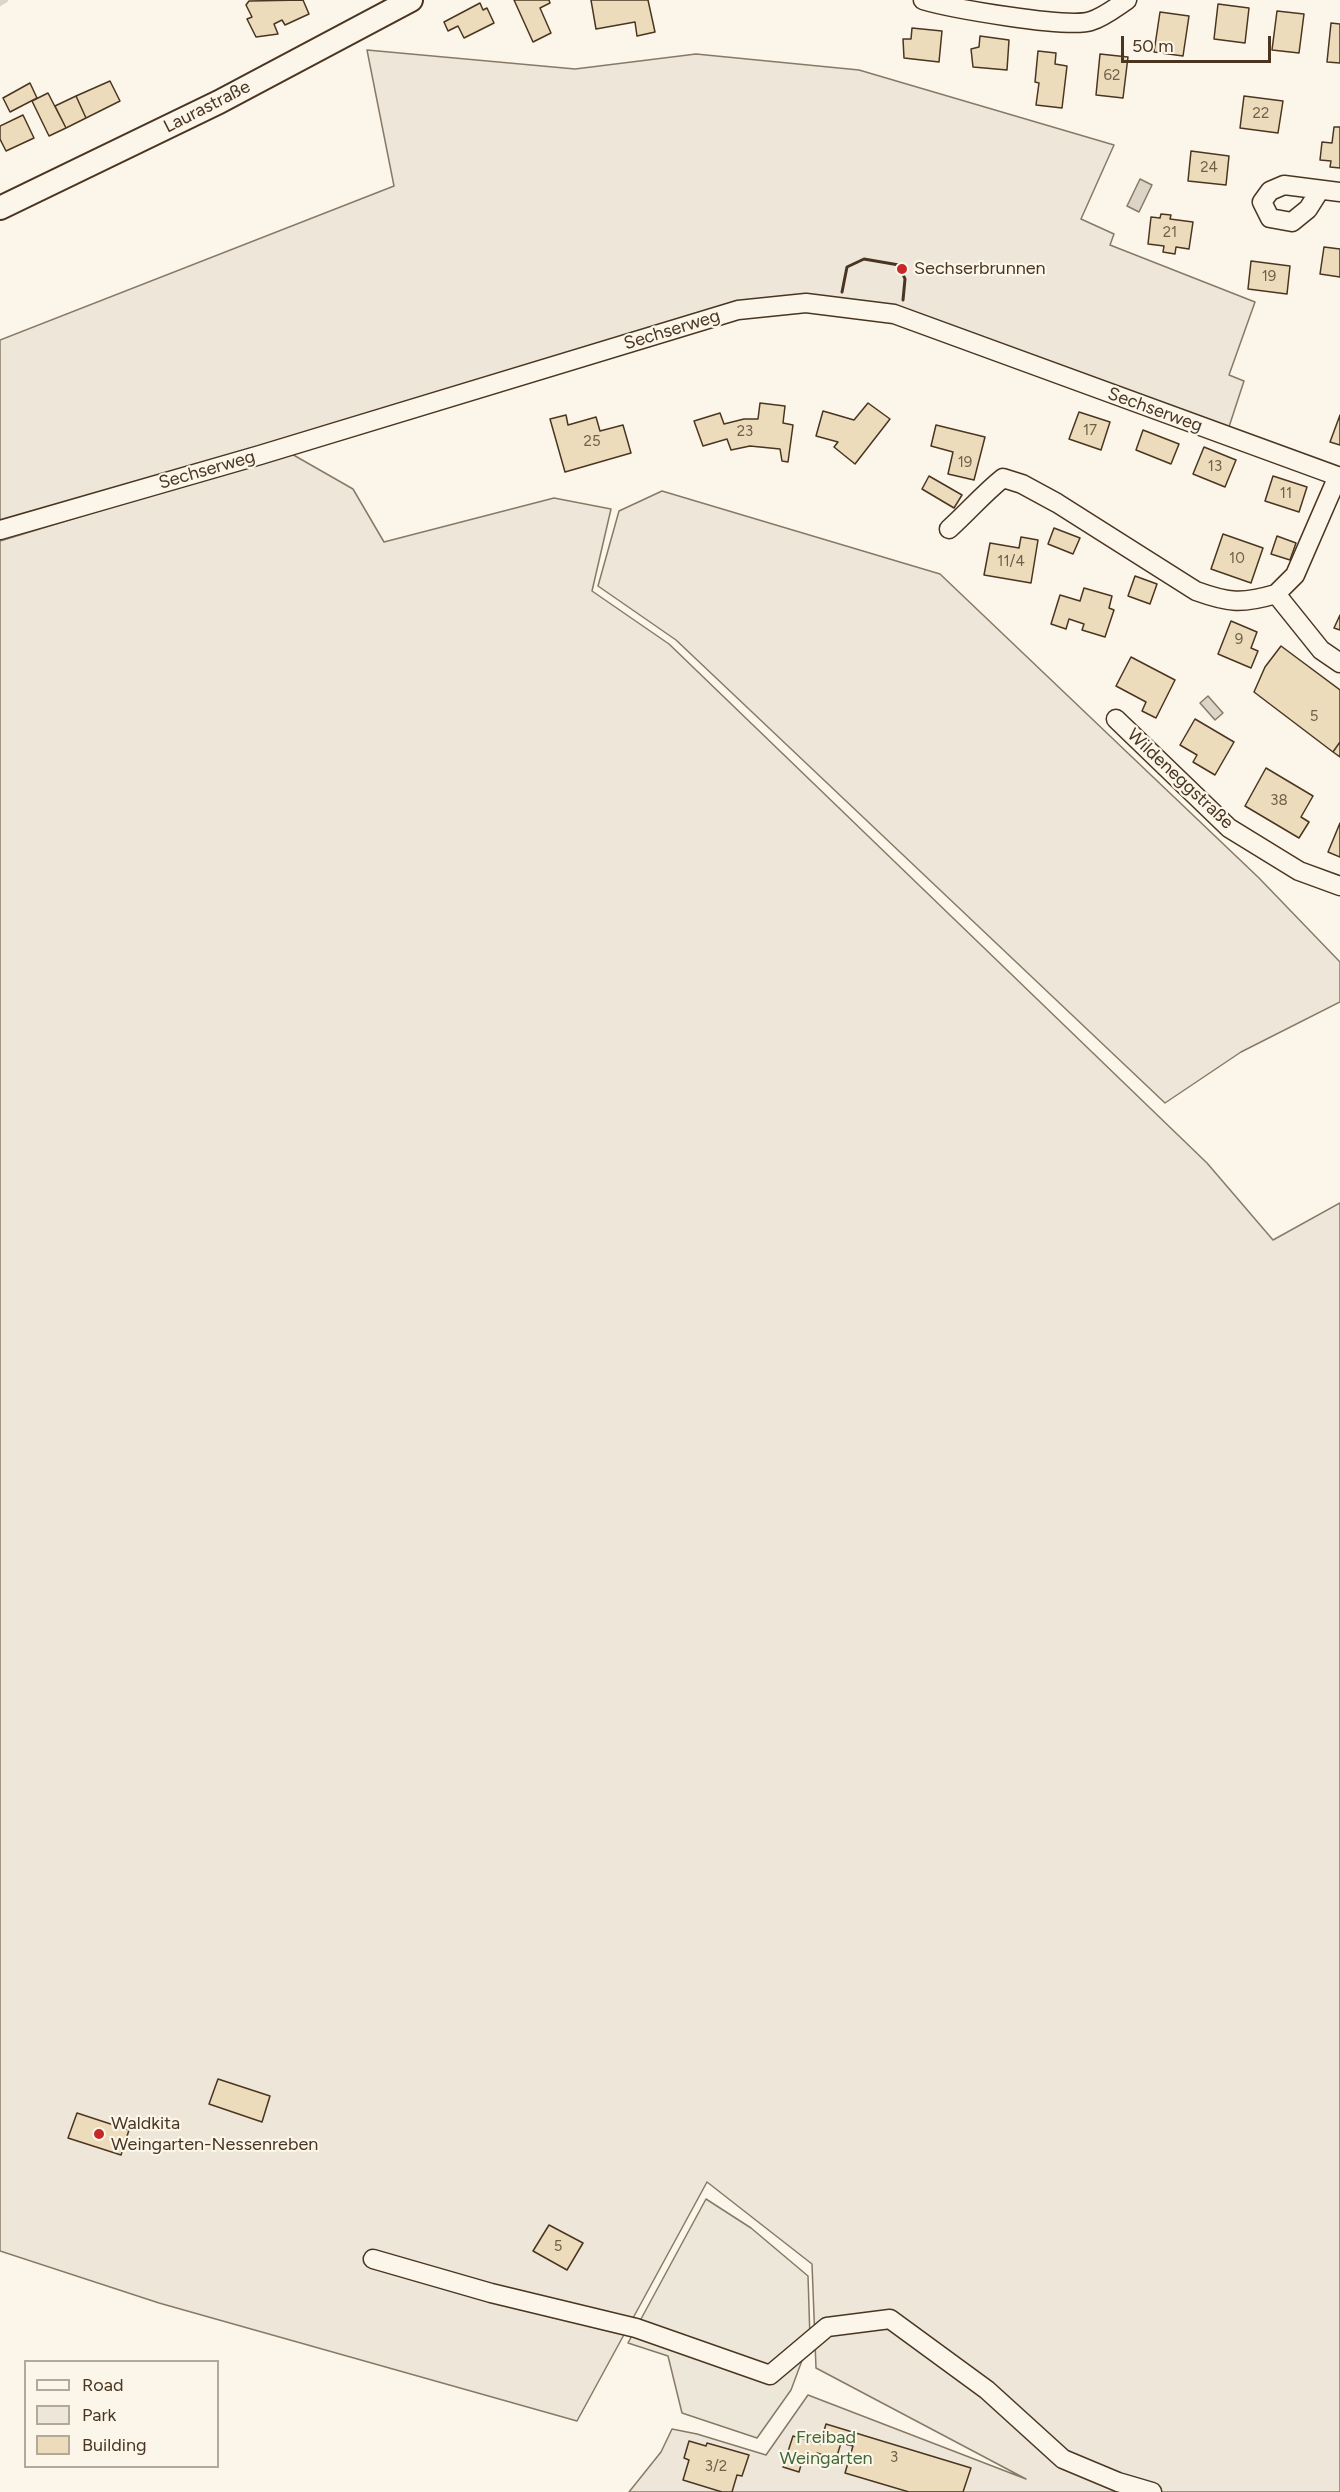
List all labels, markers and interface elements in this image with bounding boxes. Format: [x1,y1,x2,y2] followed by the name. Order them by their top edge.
[1124,24,1274,62] scale bar
[1132,35,1174,57] text: 50 m
[1104,67,1120,85] house number: 62
[160,76,254,138] street label: Laurastraße
[1253,105,1269,123] house number: 22
[1200,159,1218,177] house number: 24
[1163,224,1177,242] house number: 21
[914,258,1046,280] place label: Sechserbrunnen
[895,262,909,276] marker: Sechserbrunnen
[1262,268,1276,286] house number: 19
[621,305,723,355] street label: Sechserweg
[1105,383,1205,437] street label: Sechserweg
[1083,422,1097,440] house number: 17
[737,423,753,441] house number: 23
[583,433,601,451] house number: 25
[156,446,258,494] street label: Sechserweg
[958,454,972,472] house number: 19
[1208,458,1222,476] house number: 13
[1280,485,1292,503] house number: 11
[1229,550,1245,568] house number: 10
[997,553,1025,571] house number: 11/4
[1235,631,1243,649] house number: 9
[1310,708,1318,726] house number: 5
[1122,724,1238,834] street label: Wildeneggstraße
[1270,792,1288,810] house number: 38
[111,2113,318,2156] place label: Waldkita Weingarten-Nessenreben
[92,2127,106,2141] marker: Waldkita Weingarten-Nessenreben
[554,2238,562,2256] house number: 5
[24,2360,219,2468] legend
[82,2374,123,2396] text: Road
[82,2404,116,2426] text: Park
[779,2427,873,2470] park label: Freibad Weingarten
[82,2434,147,2456] text: Building
[890,2449,898,2467] house number: 3
[705,2458,727,2476] house number: 3/2

